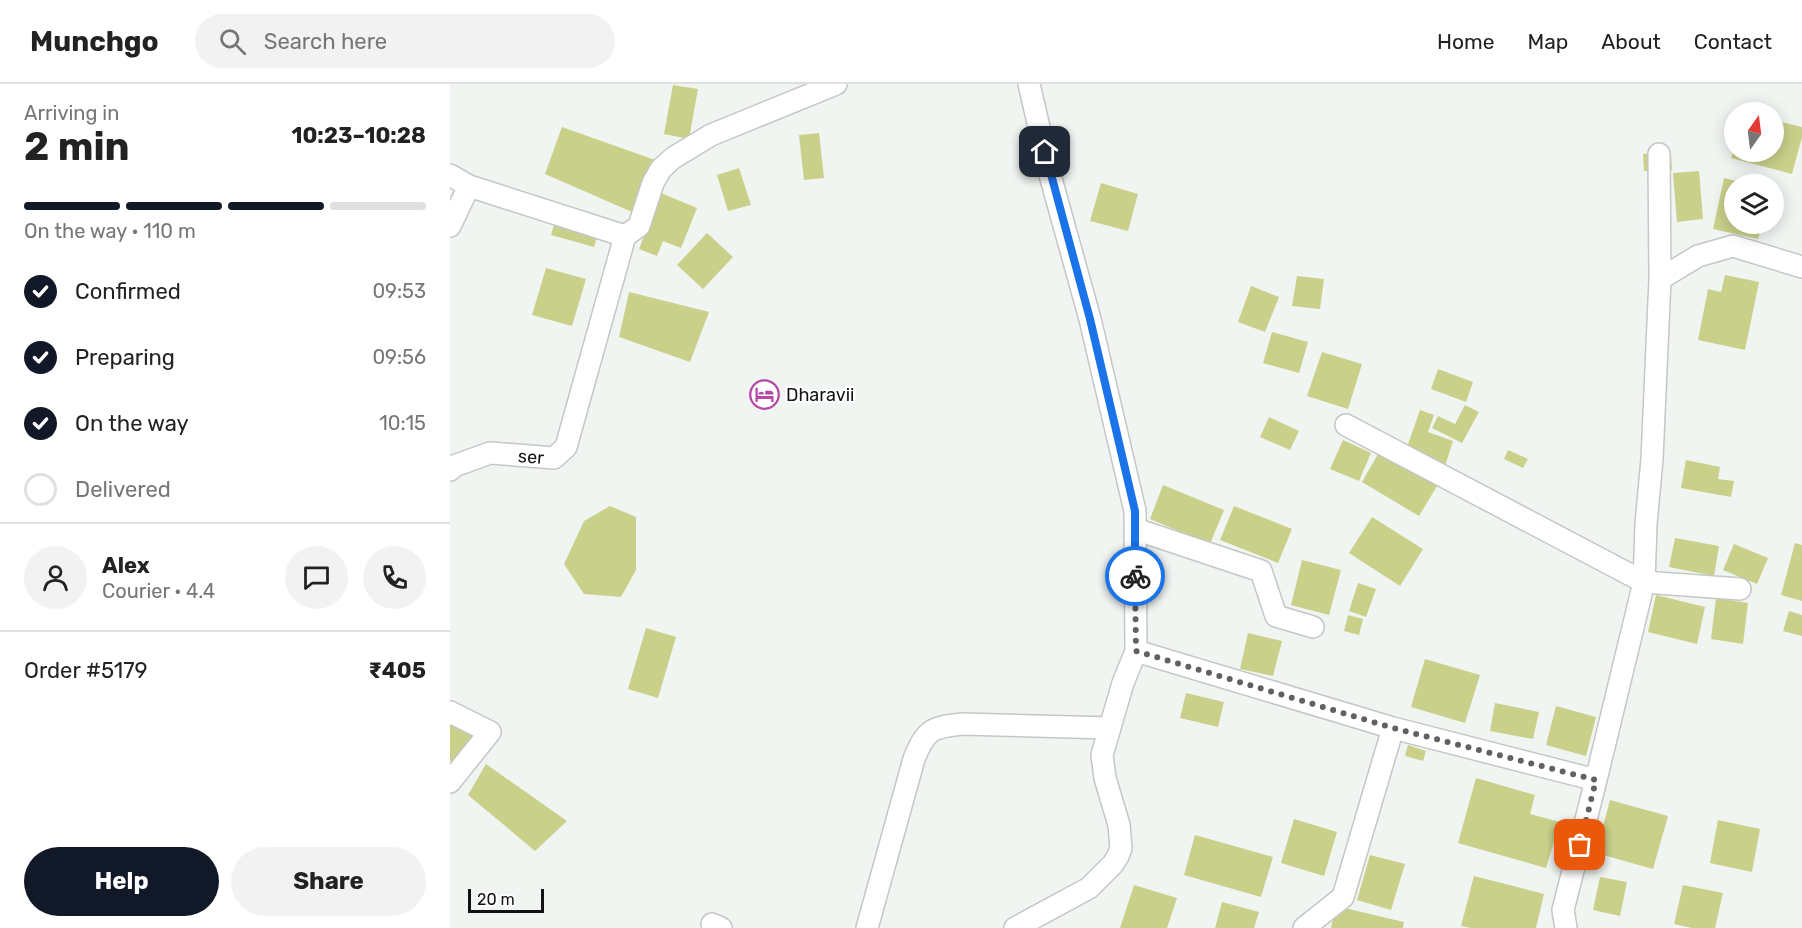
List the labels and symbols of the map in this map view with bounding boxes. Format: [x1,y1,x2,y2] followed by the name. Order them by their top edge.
[1724,102,1784,162] north arrow
[1019,126,1070,177] pin
[749,379,781,411] hotel icon: Dharavii
[786,384,854,406] place label: Dharavii
[517,445,545,469] street label: ser
[1105,546,1165,606] courier
[1554,819,1605,870] pin
[468,886,544,914] scale bar

